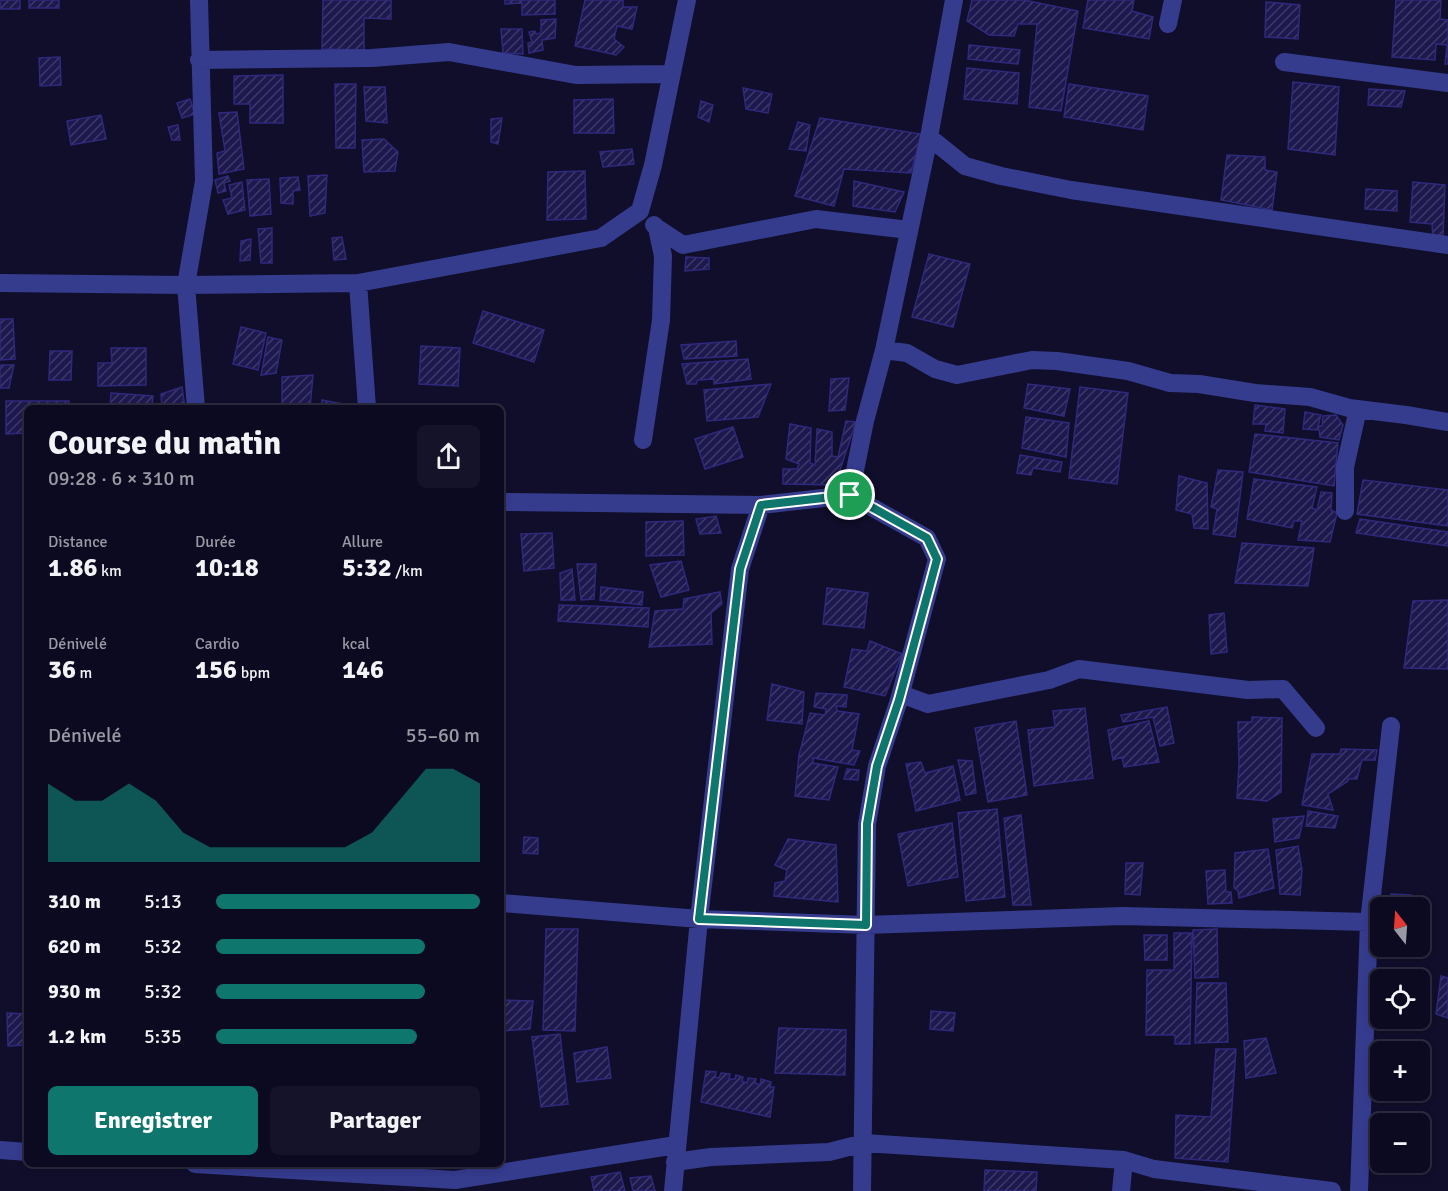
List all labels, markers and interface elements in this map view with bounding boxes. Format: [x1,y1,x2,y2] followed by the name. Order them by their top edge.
[48,423,281,464] text: Course du matin
[417,425,480,488] button: share
[48,466,195,491] text: 09:28 · 6 × 310 m
[824,469,875,520] pin
[833,478,866,511] icon: arrive
[48,532,108,552] text: Distance
[195,532,236,552] text: Durée
[342,532,383,552] text: Allure
[48,552,98,584] text: 1.86
[195,552,259,584] text: 10:18
[342,552,392,584] text: 5:32
[98,561,122,581] text: km
[392,561,423,581] text: /km
[48,634,107,654] text: Dénivelé
[195,634,240,654] text: Cardio
[342,634,370,654] text: kcal
[48,654,76,686] text: 36
[195,654,237,686] text: 156
[342,654,384,686] text: 146
[76,663,92,683] text: m
[237,663,270,683] text: bpm
[48,723,122,748] text: Dénivelé
[406,723,480,748] text: 55–60 m
[48,889,101,914] text: 310 m
[144,889,182,914] text: 5:13
[1370,897,1430,957] north arrow
[1370,897,1430,1173] map controls
[48,934,101,959] text: 620 m
[144,934,182,959] text: 5:32
[1370,969,1430,1029] button: locate
[48,979,101,1004] text: 930 m
[144,979,182,1004] text: 5:32
[48,1024,106,1049] text: 1.2 km
[144,1024,182,1049] text: 5:35
[1370,1041,1430,1101] button: +
[48,1086,258,1155] button: Enregistrer
[270,1086,480,1155] button: Partager
[1370,1113,1430,1173] button: −

